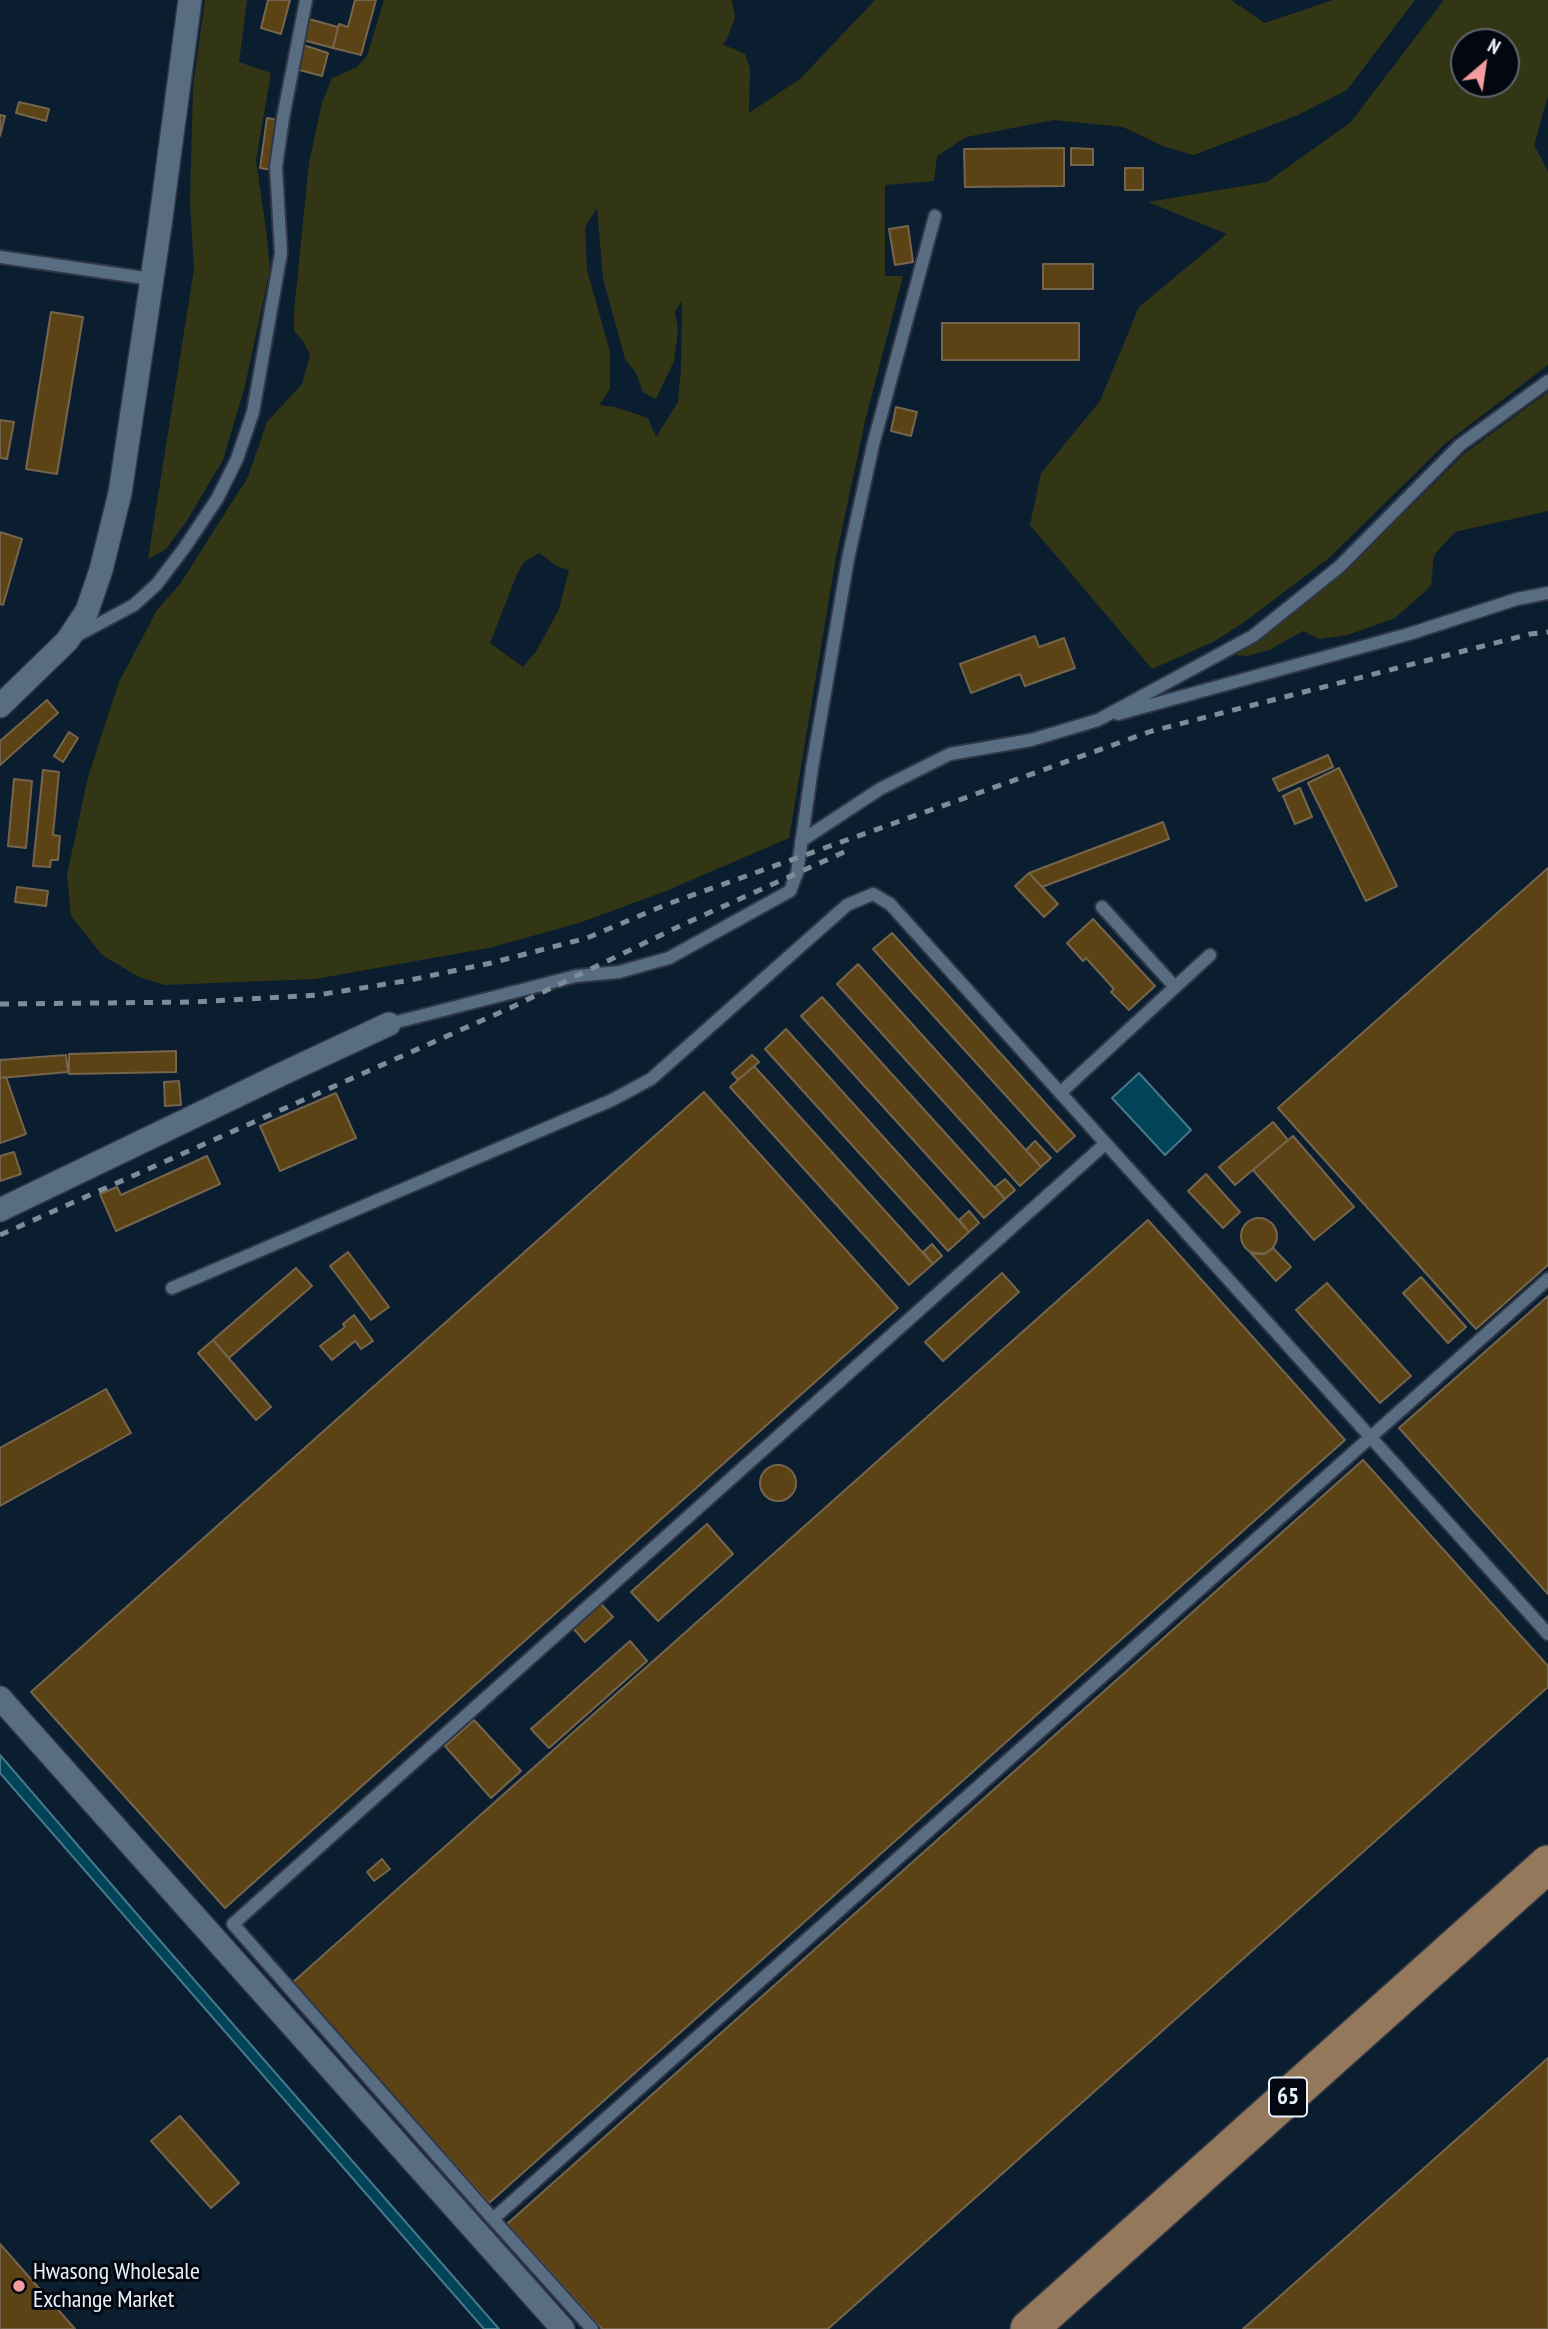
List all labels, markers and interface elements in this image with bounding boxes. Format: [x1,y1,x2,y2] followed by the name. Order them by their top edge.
[1450,28,1520,98] north arrow
[1484,33,1505,59] text: N
[1269,2078,1307,2116] road number: 65
[33,2258,200,2314] place label: Hwasong Wholesale Exchange Market
[11,2278,27,2294] marker: Hwasong Wholesale Exchange Market

